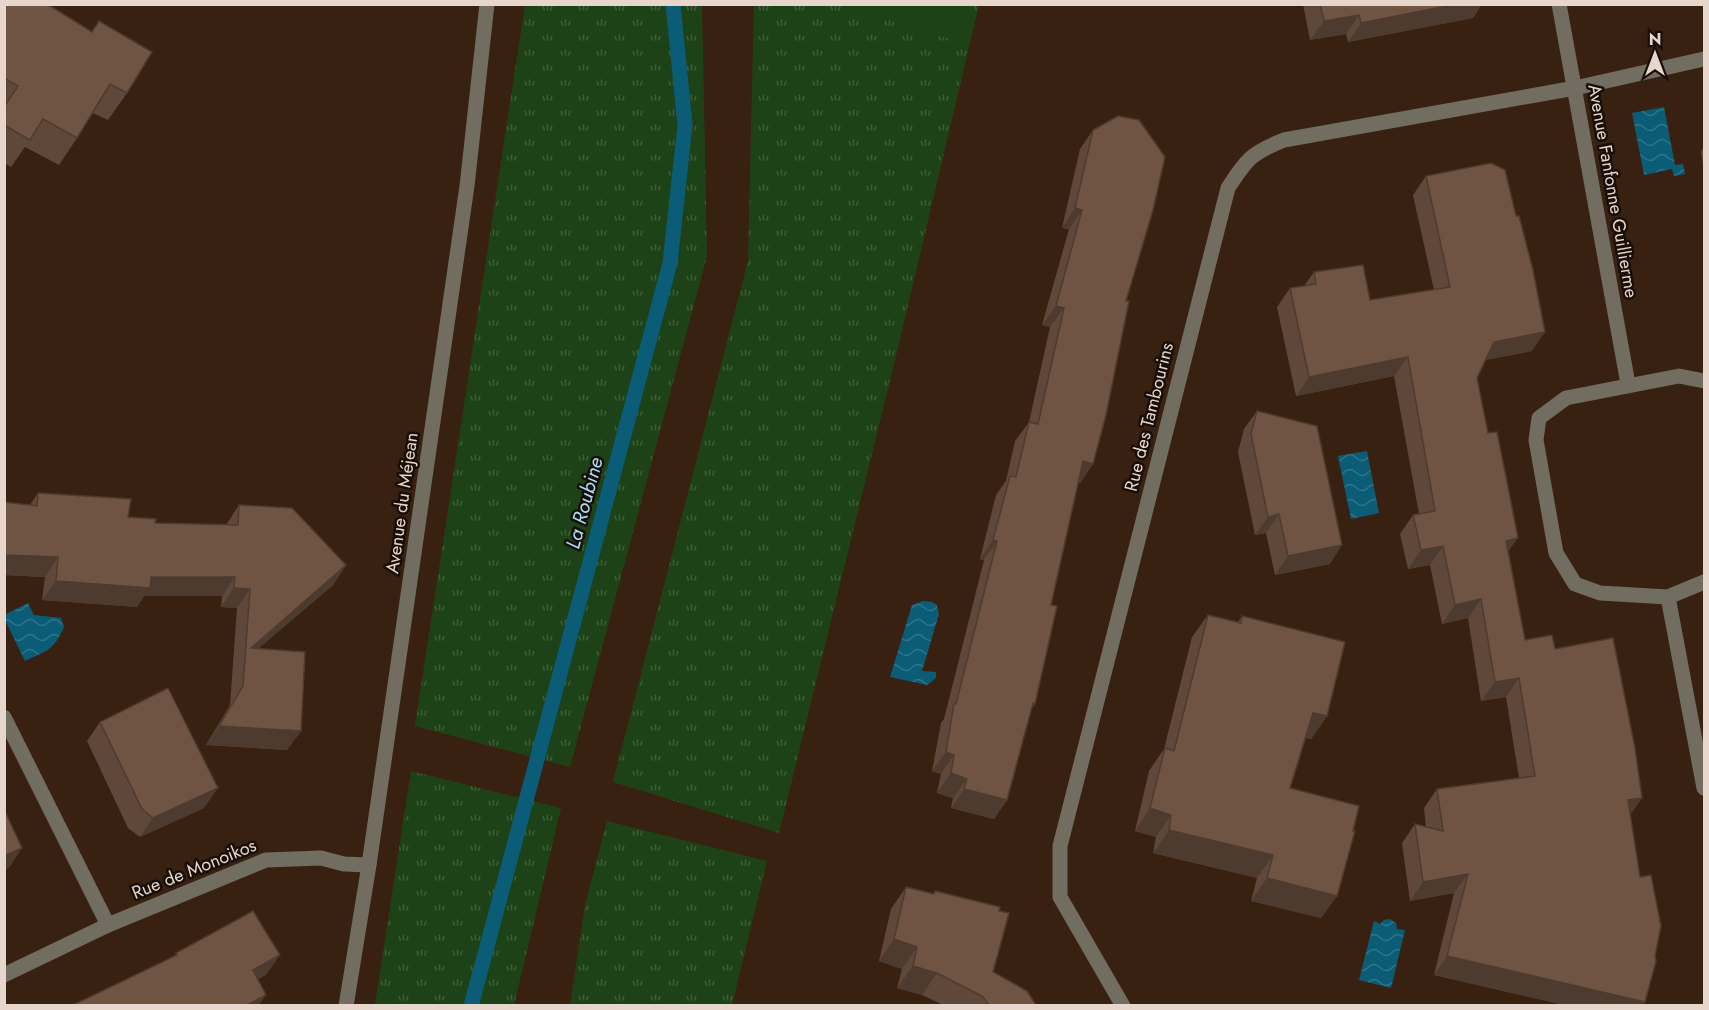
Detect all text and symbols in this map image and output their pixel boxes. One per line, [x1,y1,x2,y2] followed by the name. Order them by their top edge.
[1625,24,1685,84] north arrow
[1649,28,1661,51] text: N
[1581,82,1645,300] street label: Avenue Fanfonne Guillierme
[1118,340,1180,494] street label: Rue des Tambourins
[379,431,425,575] street label: Avenue du Méjean
[558,454,611,552] water label: La Roubine
[128,832,260,906] street label: Rue de Monoikos

